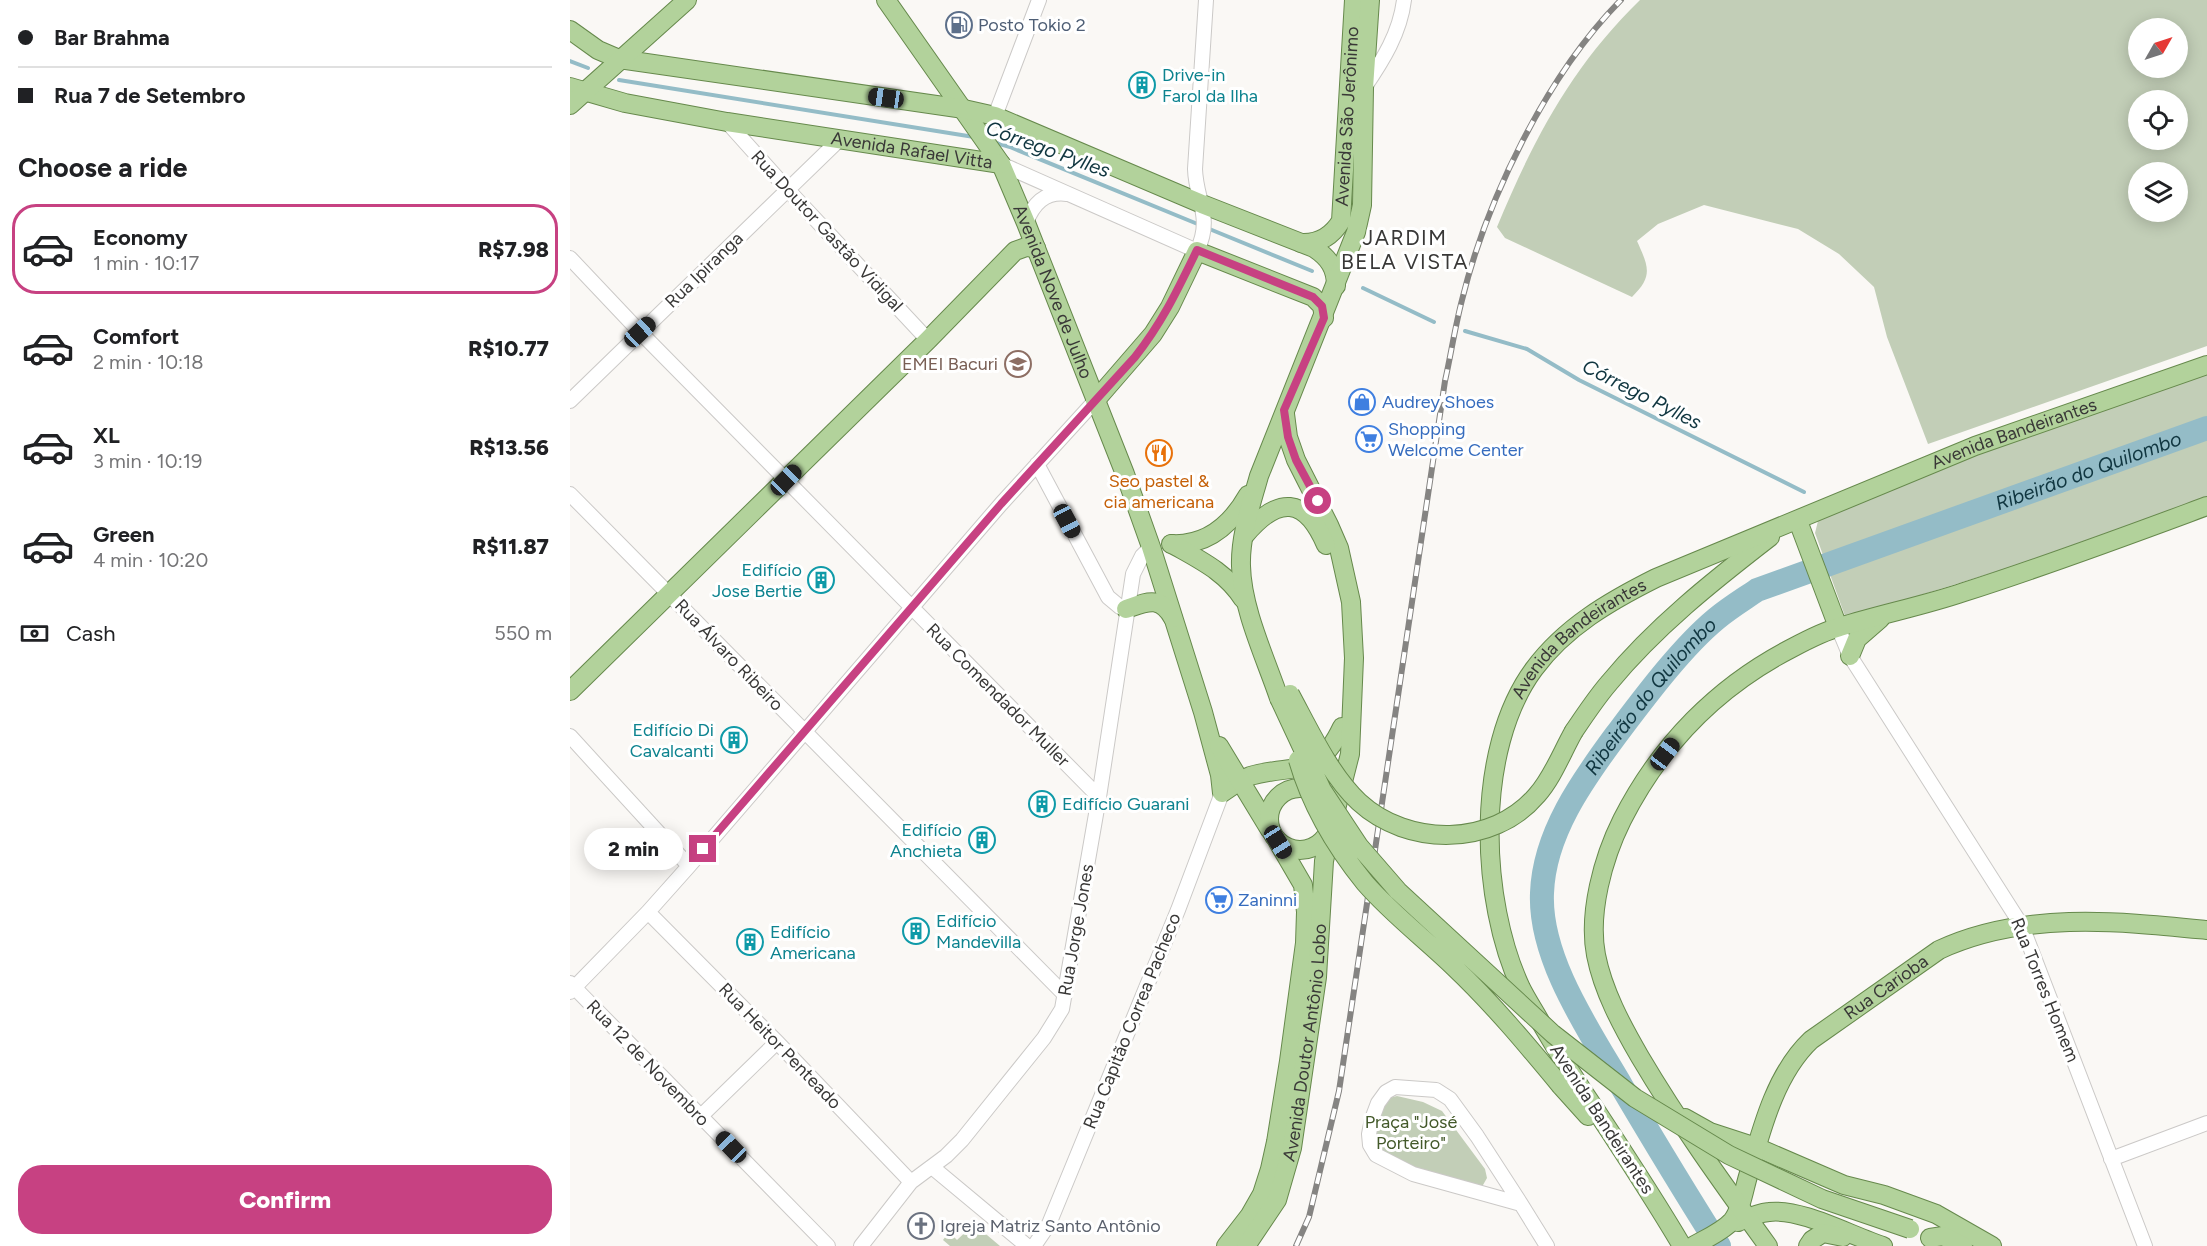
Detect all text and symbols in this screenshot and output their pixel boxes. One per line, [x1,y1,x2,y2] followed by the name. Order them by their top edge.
[944,10,974,40] fuel station icon: Posto Tokio 2
[978,14,1086,36] place label: Posto Tokio 2
[2128,18,2188,78] north arrow
[2128,18,2188,222] map controls
[54,24,170,51] text: Bar Brahma
[1331,26,1363,207] street label: Avenida São Jerônimo
[1162,64,1258,107] place label: Drive-in Farol da Ilha
[1127,70,1157,100] building icon: Drive-in Farol da Ilha
[54,82,245,109] text: Rua 7 de Setembro
[867,87,905,109] car
[2128,90,2188,150] button: locate
[983,115,1114,183] water label: Córrego Pylles
[829,127,994,174] street label: Avenida Rafael Vitta
[746,146,908,316] street label: Rua Doutor Gastão Vidigal
[18,151,187,184] text: Choose a ride
[2128,162,2188,222] button: layers
[1008,201,1097,382] street label: Avenida Nove de Julho
[21,222,75,276] icon: car
[93,224,188,251] text: Economy
[1341,225,1469,274] district label: JARDIM BELA VISTA
[661,227,747,313] street label: Rua Ipiranga
[478,236,549,263] text: R$7.98
[93,251,199,275] text: 1 min · 10:17
[621,313,659,351] car
[21,321,75,375] icon: car
[93,323,179,350] text: Comfort
[468,335,549,362] text: R$10.77
[1003,349,1033,379] school or university icon: EMEI Bacuri
[93,350,204,374] text: 2 min · 10:18
[902,353,998,375] place label: EMEI Bacuri
[1579,354,1706,435] water label: Córrego Pylles
[1347,387,1377,417] shop icon: Audrey Shoes
[1382,391,1494,413] place label: Audrey Shoes
[1928,393,2100,474] street label: Avenida Bandeirantes
[1388,418,1524,461] place label: Shopping Welcome Center
[21,420,75,474] icon: car
[93,422,120,449] text: XL
[1354,424,1384,454] supermarket icon: Shopping Welcome Center
[1992,426,2185,515] water label: Ribeirão do Quilombo
[469,434,549,461] text: R$13.56
[1144,438,1174,468] restaurant icon: Seo pastel & cia americana
[93,449,202,473] text: 3 min · 10:19
[767,461,805,499] car
[1104,470,1214,513] place label: Seo pastel & cia americana
[1304,487,1331,514] route start
[1051,501,1083,541] car
[21,519,75,573] icon: car
[93,521,155,548] text: Green
[472,533,549,560] text: R$11.87
[93,548,208,572] text: 4 min · 10:20
[712,559,802,602] place label: Edifício Jose Bertie
[806,565,836,595] building icon: Edifício Jose Bertie
[1507,574,1650,703] street label: Avenida Bandeirantes
[670,595,788,715] street label: Rua Álvaro Ribeiro
[1579,612,1722,779] water label: Ribeirão do Quilombo
[18,617,51,650] icon: cash
[922,619,1074,771] street label: Rua Comendador Muller
[66,620,116,647] text: Cash
[494,621,552,645] text: 550 m
[630,719,714,762] place label: Edifício Di Cavalcanti
[719,725,749,755] building icon: Edifício Di Cavalcanti
[1647,734,1683,774] car
[1027,789,1057,819] building icon: Edifício Guarani
[1062,793,1189,815] place label: Edifício Guarani
[890,819,962,862] place label: Edifício Anchieta
[1261,822,1295,862] car
[967,825,997,855] building icon: Edifício Anchieta
[583,828,682,870] callout: 2 min
[689,835,716,862] route end
[608,837,659,861] text: 2 min
[1054,862,1098,998] street label: Rua Jorge Jones
[1204,885,1234,915] supermarket icon: Zaninni
[1238,889,1297,911] place label: Zaninni
[936,910,1021,953] place label: Edifício Mandevilla
[1079,910,1185,1132] street label: Rua Capitão Correa Pacheco
[2006,915,2084,1065] street label: Rua Torres Homem
[901,916,931,946] building icon: Edifício Mandevilla
[770,921,856,964] place label: Edifício Americana
[1278,923,1331,1164] street label: Avenida Doutor Antônio Lobo
[735,927,765,957] building icon: Edifício Americana
[1840,950,1932,1024] street label: Rua Carioba
[714,978,846,1114] street label: Rua Heitor Penteado
[582,995,714,1131] street label: Rua 12 de Novembro
[1545,1040,1659,1198] street label: Avenida Bandeirantes
[1365,1111,1457,1154] park label: Praça "José Porteiro"
[712,1128,750,1166] car
[18,1165,552,1234] button: Confirm
[906,1211,936,1241] church icon: Igreja Matriz Santo Antônio
[940,1215,1161,1237] place label: Igreja Matriz Santo Antônio

